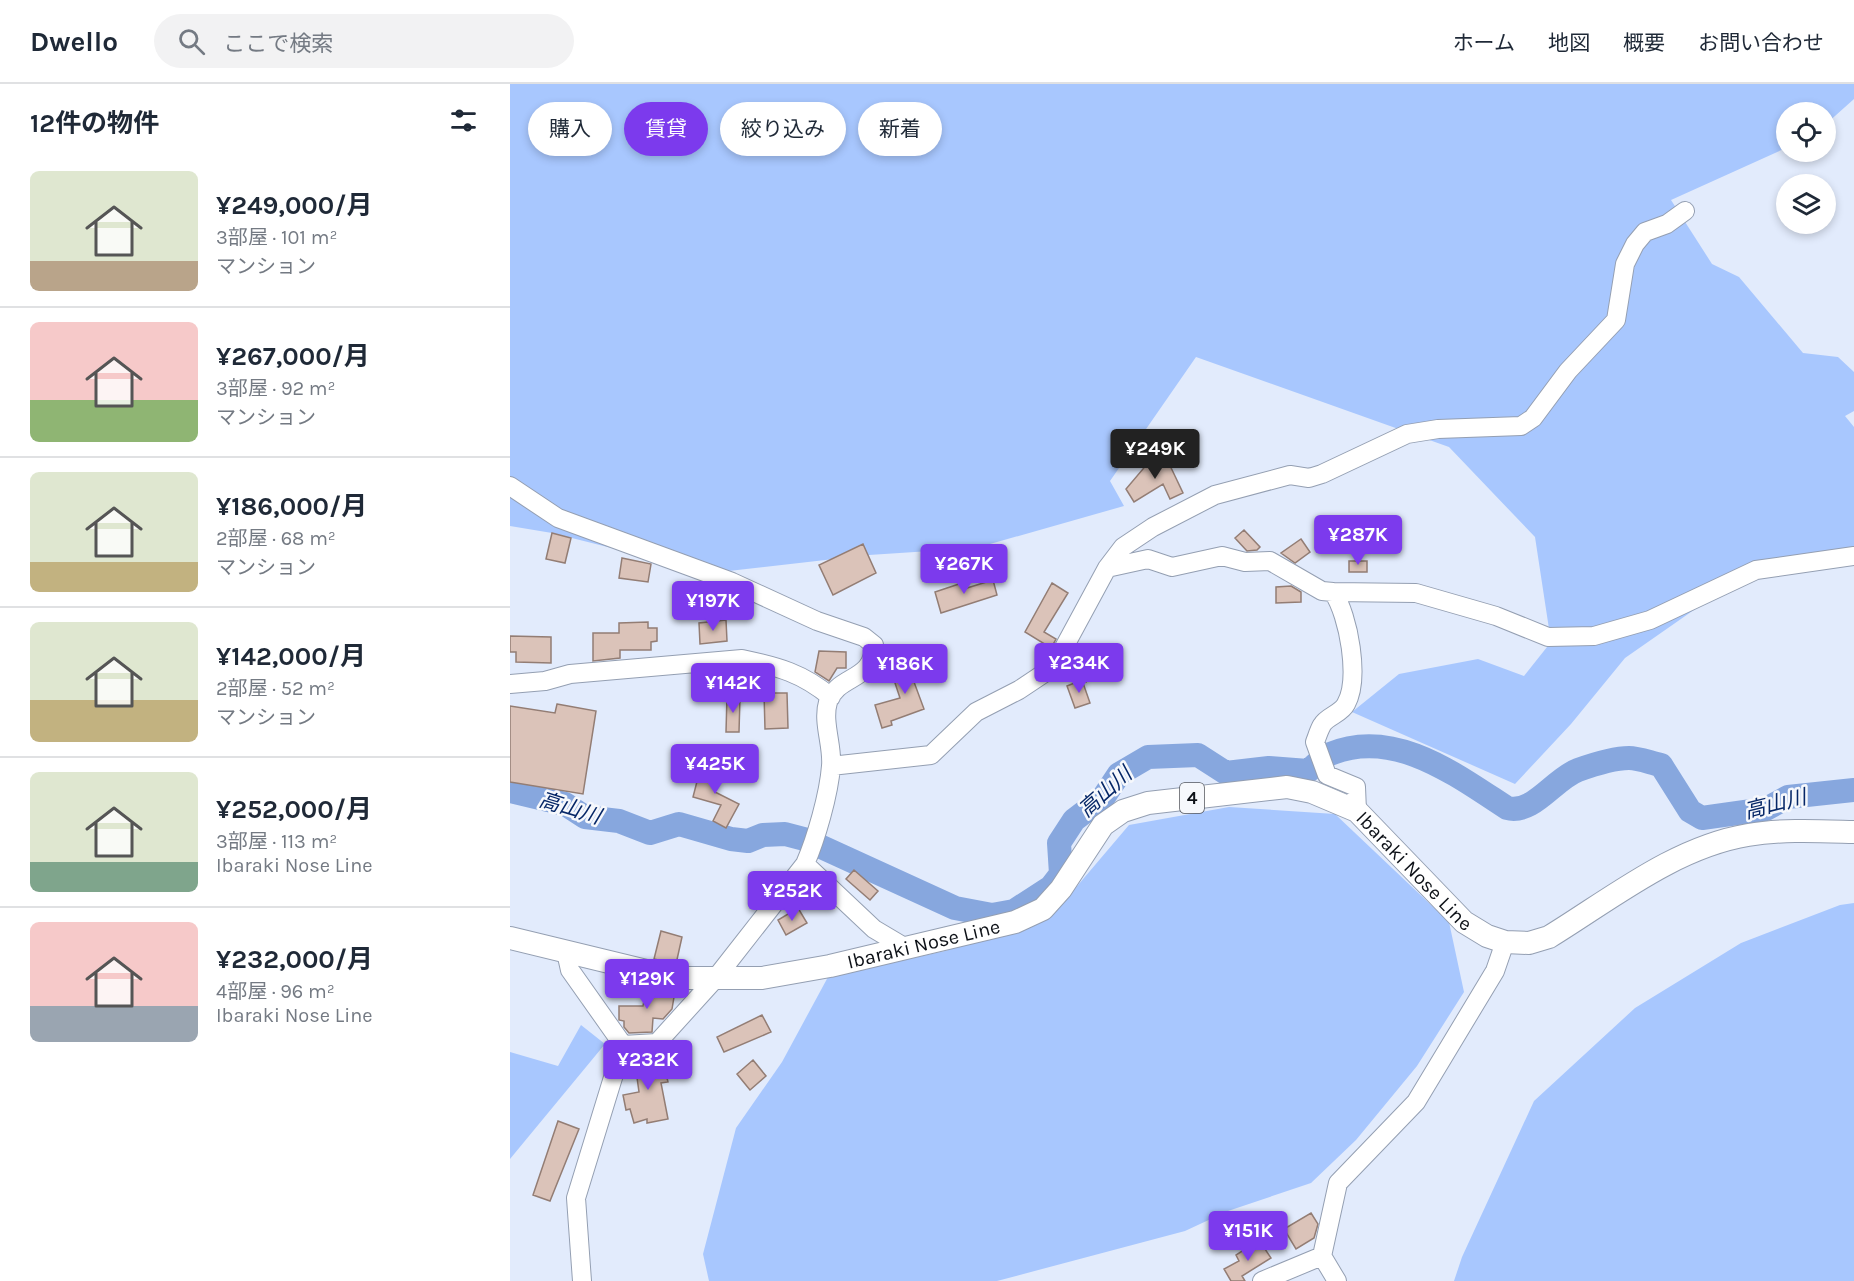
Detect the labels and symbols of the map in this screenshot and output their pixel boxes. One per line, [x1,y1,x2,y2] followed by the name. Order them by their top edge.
[1113,429,1197,480] pin: ¥249K
[1316,515,1400,566] pin: ¥287K
[922,544,1006,595] pin: ¥267K
[671,581,755,632] pin: ¥197K
[1037,643,1121,694] pin: ¥234K
[863,644,947,695] pin: ¥186K
[691,663,775,714] pin: ¥142K
[673,744,757,795] pin: ¥425K
[1074,761,1138,822] water label: 高山川
[1180,783,1204,813] road number: 4
[1742,784,1810,823] water label: 高山川
[536,787,606,829] water label: 高山川
[1352,806,1476,935] street label: Ibaraki Nose Line
[750,871,834,922] pin: ¥252K
[845,914,1002,973] street label: Ibaraki Nose Line
[605,959,689,1010] pin: ¥129K
[606,1040,690,1091] pin: ¥232K
[1206,1211,1290,1262] pin: ¥151K

